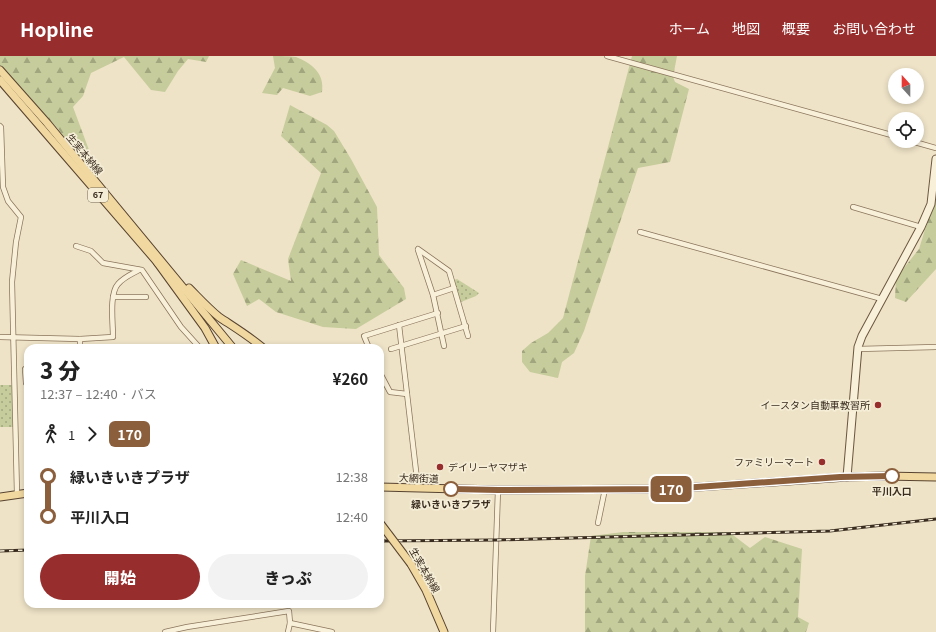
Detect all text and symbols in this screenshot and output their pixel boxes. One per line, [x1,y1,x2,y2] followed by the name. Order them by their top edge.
[20,15,94,42] text: Hopline
[668,18,710,38] text: ホーム
[732,18,760,38] text: 地図
[782,18,810,38] text: 概要
[832,18,916,38] text: お問い合わせ
[888,68,924,104] north arrow
[888,68,924,148] map controls
[888,112,924,148] button: locate
[64,130,107,178] street label: 生実本納線
[88,188,108,202] road number: 67
[40,353,80,385] text: 3 分
[333,368,368,389] text: ¥260
[40,384,157,403] text: 12:37 – 12:40 · バス
[761,397,870,412] place label: イースタン自動車教習所
[873,400,883,410] marker: イースタン自動車教習所
[40,423,62,445] icon: walk
[81,423,103,445] icon: forward
[117,424,142,444] text: 170
[68,425,75,444] text: 1
[734,454,814,469] place label: ファミリーマート
[817,457,827,467] marker: ファミリーマート
[448,459,528,474] place label: デイリーヤマザキ
[435,462,445,472] marker: デイリーヤマザキ
[70,466,190,487] text: 緑いきいきプラザ
[336,467,368,486] text: 12:38
[884,468,900,484] marker: 平川入口
[399,469,439,486] street label: 大網街道
[648,476,694,502] line badge: 170
[659,479,683,499] text: 170
[443,481,459,497] marker: 緑いきいきプラザ
[872,483,912,498] place label: 平川入口
[411,496,491,511] place label: 緑いきいきプラザ
[70,506,130,527] text: 平川入口
[336,507,368,526] text: 12:40
[406,544,444,595] street label: 生実本納線
[40,554,200,600] button: 開始
[208,554,368,600] button: きっぷ

